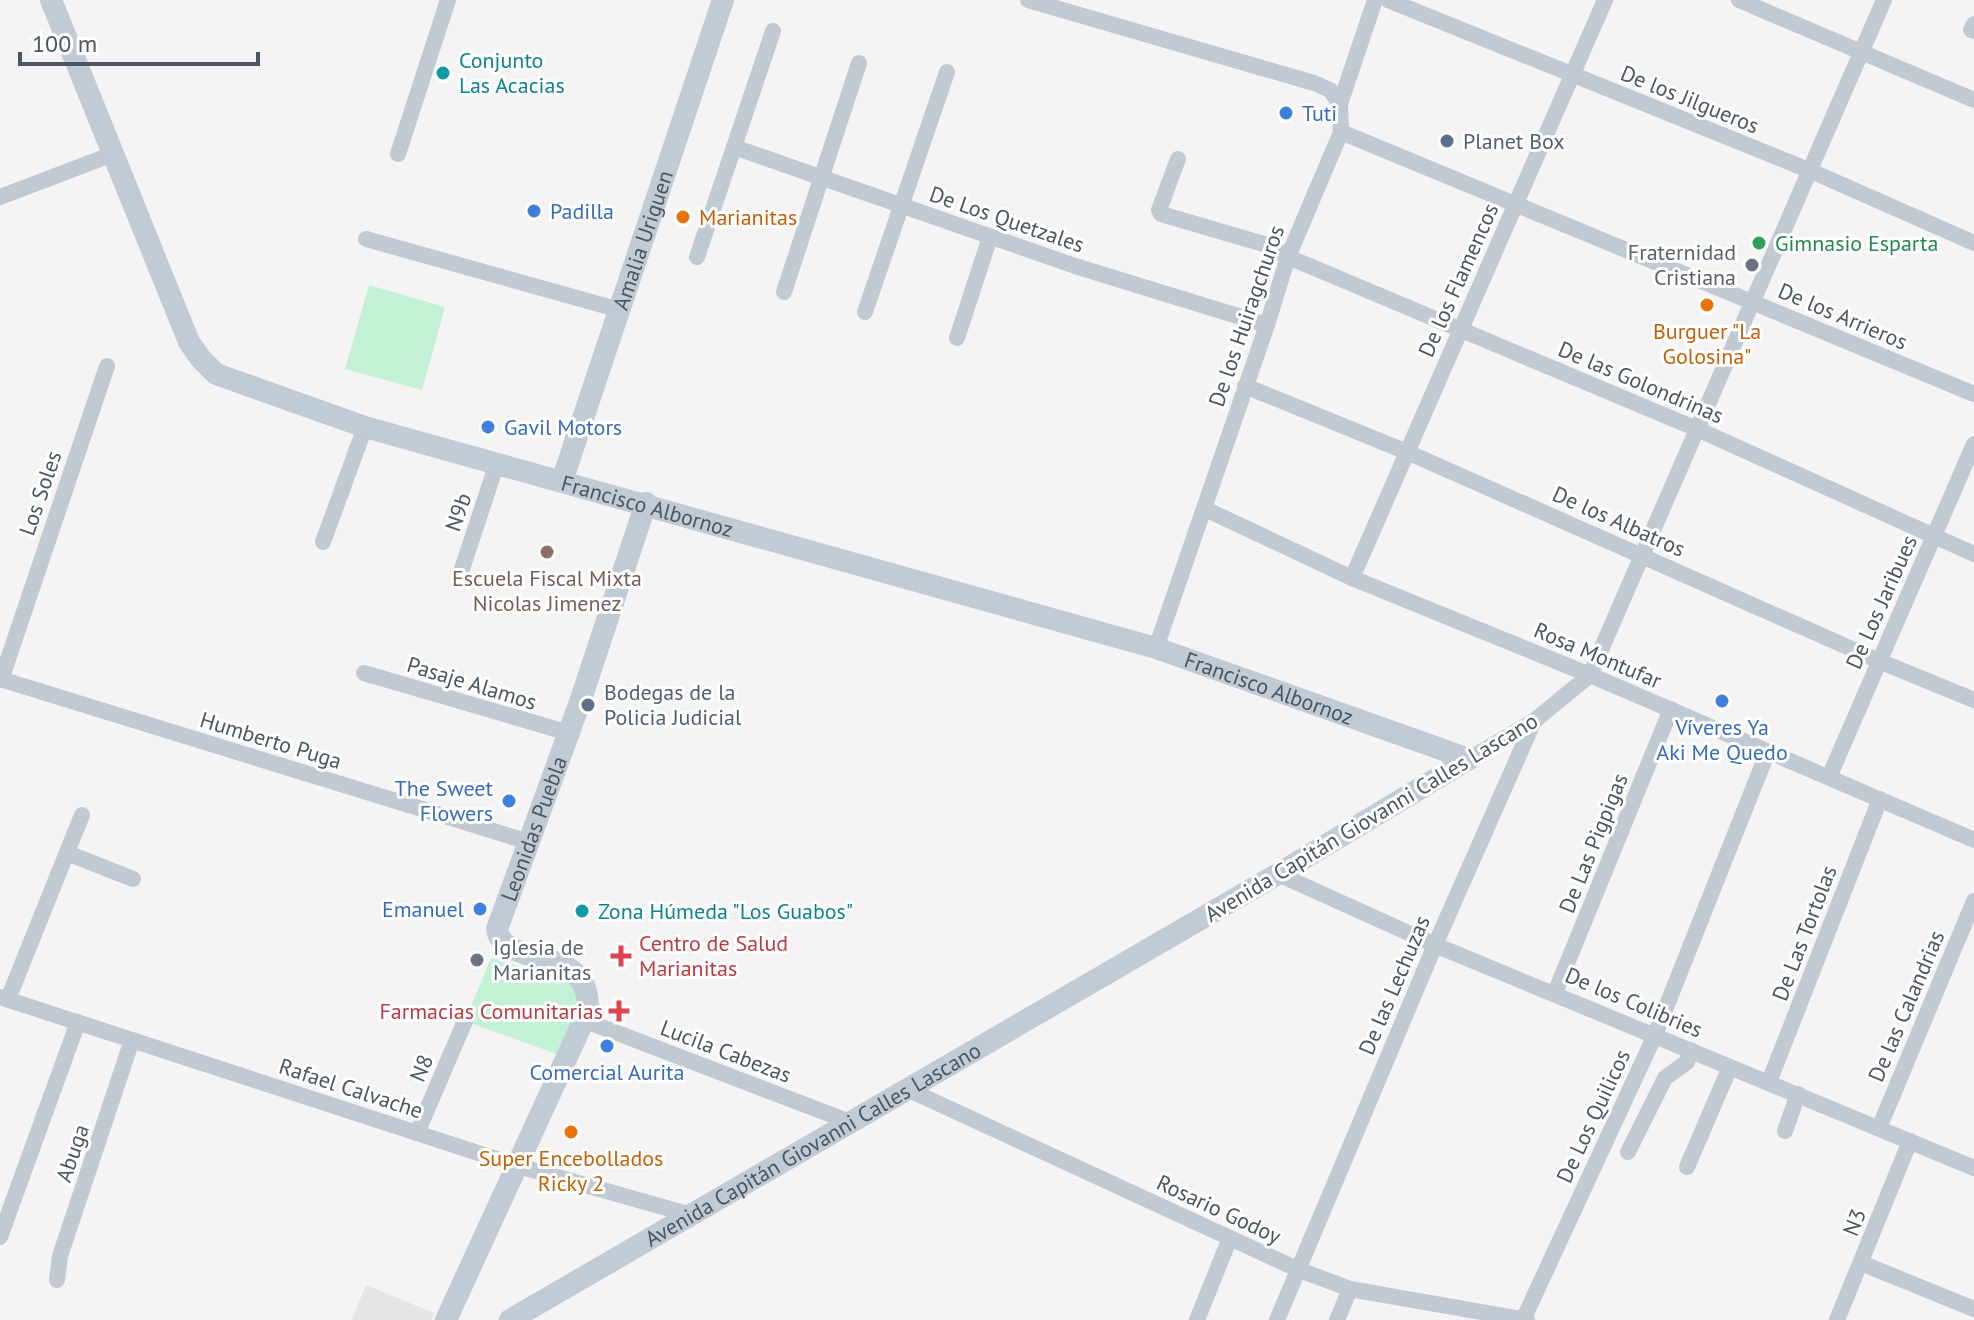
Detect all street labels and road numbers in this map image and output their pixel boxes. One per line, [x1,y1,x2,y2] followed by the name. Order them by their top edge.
[1617,59,1763,139] street label: De los Jilgueros
[606,167,679,314] street label: Amalia Uriguen
[926,179,1088,259] street label: De Los Quetzales
[1412,199,1504,361] street label: De los Flamencos
[1202,222,1290,410] street label: De los Huiragchuros
[1774,276,1912,356] street label: De los Arrieros
[1554,335,1728,429] street label: De las Golondrinas
[13,447,67,539] street label: Los Soles
[558,469,736,543] street label: Francisco Albornoz
[1548,479,1690,563] street label: De los Albatros
[438,489,478,535] street label: N9b
[1839,531,1923,673] street label: De Los Jaribues
[1530,616,1666,695] street label: Rosa Montufar
[1181,645,1357,731] street label: Francisco Albornoz
[404,650,540,716] street label: Pasaje Alamos
[197,705,345,775] street label: Humberto Puga
[1199,706,1543,928] street label: Avenida Capitán Giovanni Calles Lascano
[494,752,573,905] street label: Leonidas Puebla
[1552,769,1634,917] street label: De Las Pigpigas
[1765,861,1843,1005] street label: De Las Tortolas
[1352,911,1436,1059] street label: De las Lechuzas
[1862,926,1950,1086] street label: De las Calandrias
[1561,961,1707,1043] street label: De los Colibries
[657,1013,795,1089] street label: Lucila Cabezas
[640,1036,986,1253] street label: Avenida Capitán Giovanni Calles Lascano
[1550,1045,1636,1187] street label: De Los Quilicos
[403,1050,439,1086] street label: N8
[276,1052,426,1124] street label: Rafael Calvache
[49,1120,95,1186] street label: Abuga
[1152,1168,1286,1250] street label: Rosario Godoy
[1836,1204,1872,1240] street label: N3

